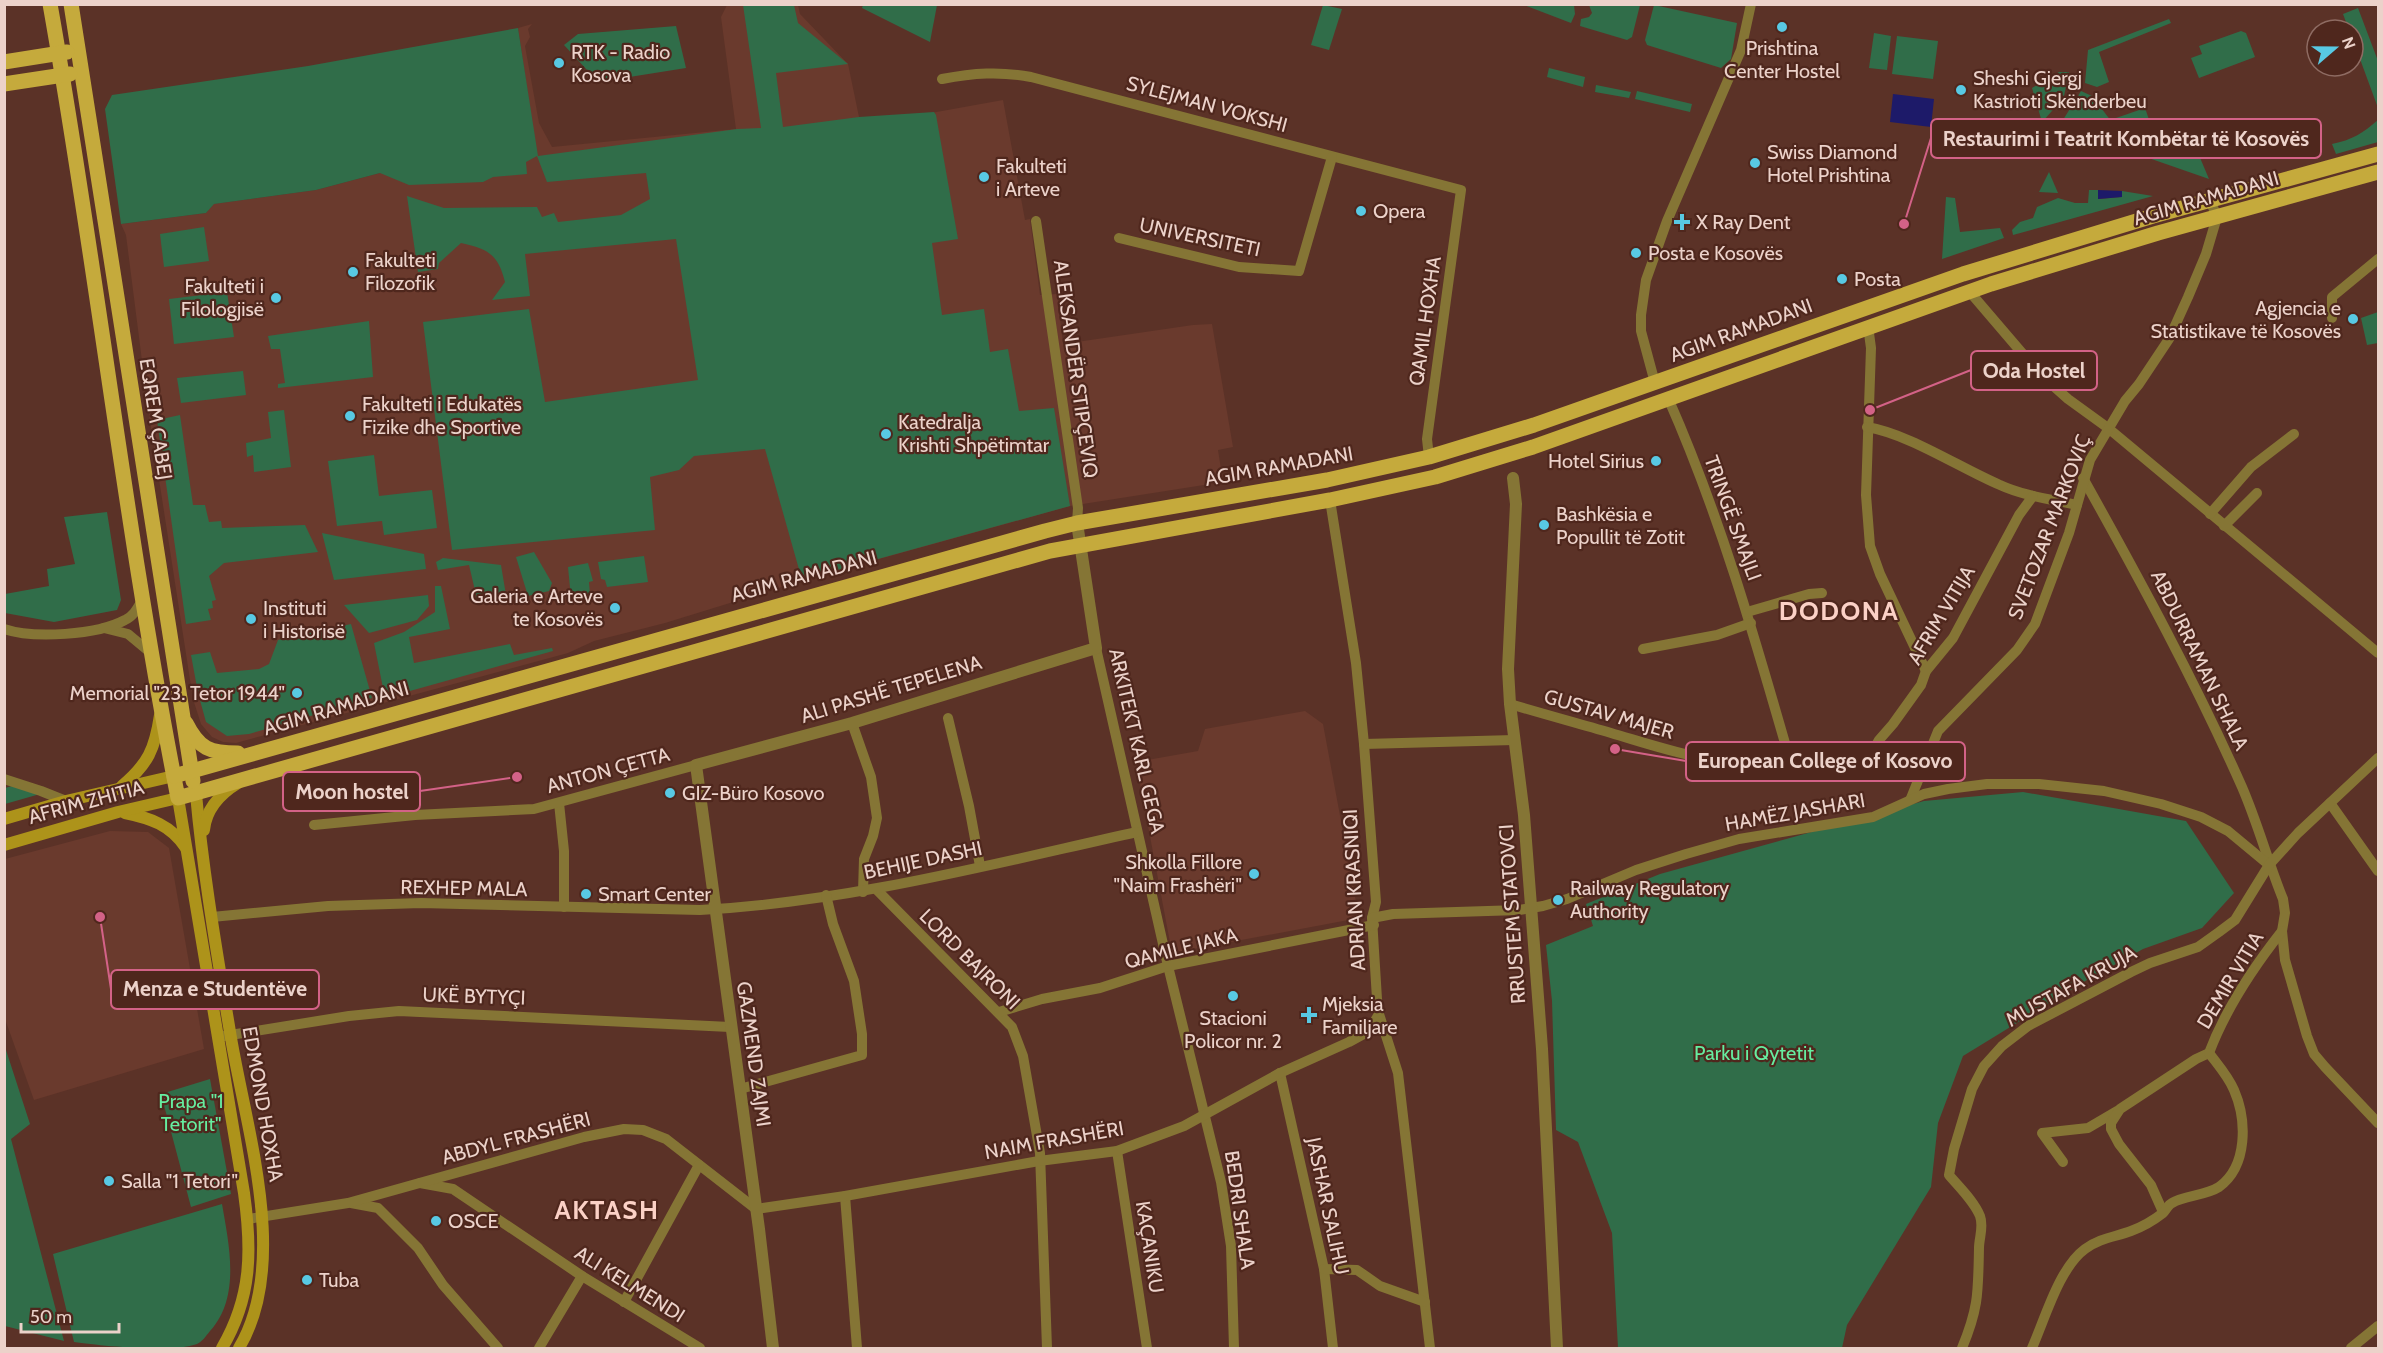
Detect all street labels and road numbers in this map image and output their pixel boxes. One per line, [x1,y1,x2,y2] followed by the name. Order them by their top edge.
[1124,71,1290,137] street label: SYLEJMAN VOKSHI
[2131,166,2281,230] street label: AGIM RAMADANI
[1137,212,1263,262] street label: UNIVERSITETI
[1404,254,1446,387] street label: QAMIL HOXHA
[1049,258,1103,480] street label: ALEKSANDËR STIPÇEVIQ
[1666,293,1816,367] street label: AGIM RAMADANI
[135,356,177,482] street label: EQREM ÇABEJ
[2003,431,2095,623] street label: SVETOZAR MARKOVIÇ
[1203,441,1355,491] street label: AGIM RAMADANI
[1699,452,1767,584] street label: TRINGË SMAJLI
[728,545,880,607] street label: AGIM RAMADANI
[1902,561,1980,669] street label: AFRIM VITIJA
[2146,566,2254,755] street label: ABDURRAMAN SHALA
[1104,646,1170,837] street label: ARKITEKT KARL GEGA
[798,650,985,728] street label: ALI PASHË TEPELENA
[261,676,411,740] street label: AGIM RAMADANI
[1541,684,1677,744] street label: GUSTAV MAJER
[544,742,673,798] street label: ANTON ÇETTA
[25,775,147,829] street label: AFRIM ZHITIA
[1723,788,1867,836] street label: HAMËZ JASHARI
[1338,808,1370,972] street label: ADRIAN KRASNIQI
[1494,823,1530,1005] street label: RRUSTEM STATOVCI
[862,836,984,884] street label: BEHIJE DASHI
[400,875,528,901] street label: REXHEP MALA
[915,904,1025,1014] street label: LORD BAJRONI
[1122,922,1241,974] street label: QAMILE JAKA
[2192,927,2269,1033] street label: DEMIR VITIA
[2001,940,2141,1032] street label: MUSTAFA KRUJA
[732,980,776,1128] street label: GAZMEND ZAJMI
[422,982,526,1010] street label: UKË BYTYÇI
[238,1024,289,1184] street label: EDMOND HOXHA
[439,1107,593,1169] street label: ABDYL FRASHËRI
[982,1116,1126,1164] street label: NAIM FRASHËRI
[1302,1134,1354,1277] street label: JASHAR SALIHU
[1220,1149,1260,1272] street label: BEDRI SHALA
[1131,1199,1169,1295] street label: KAÇANIKU
[571,1241,689,1327] street label: ALI KELMENDI

